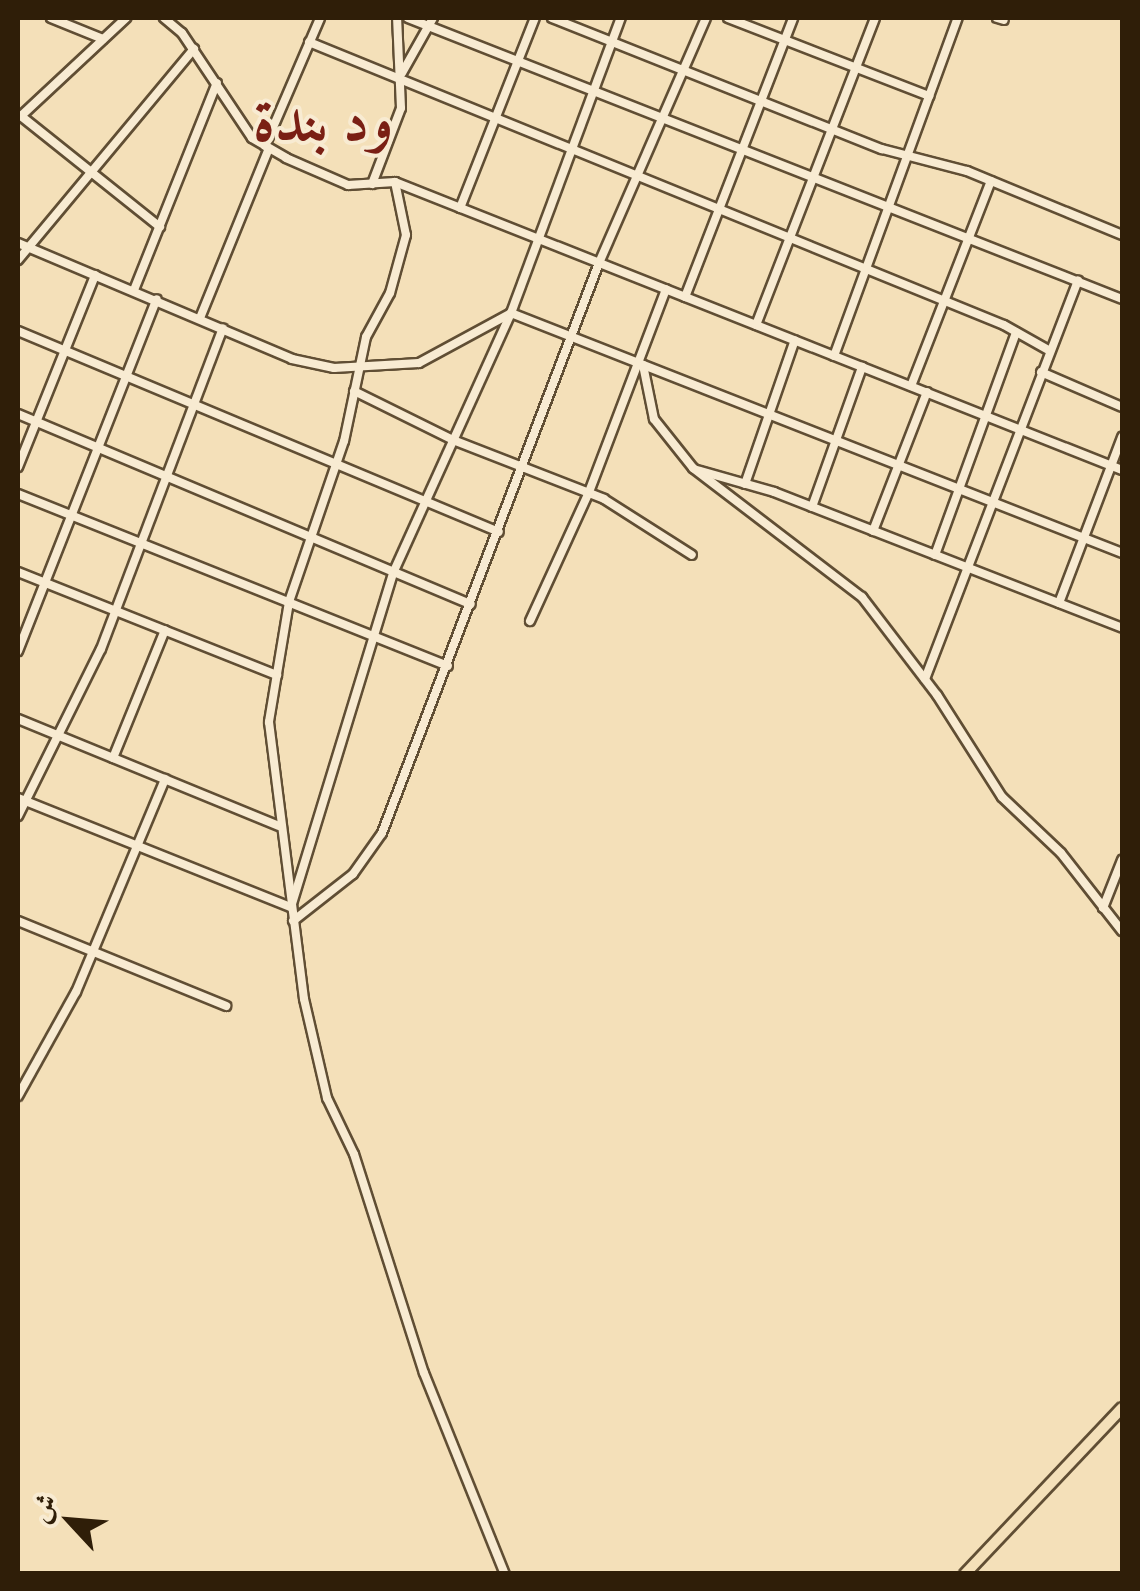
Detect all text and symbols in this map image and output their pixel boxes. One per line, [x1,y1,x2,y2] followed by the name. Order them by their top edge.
[253,83,393,155] district label: ود بندة
[20,1471,120,1571] north arrow
[21,1487,65,1528] text: ش

